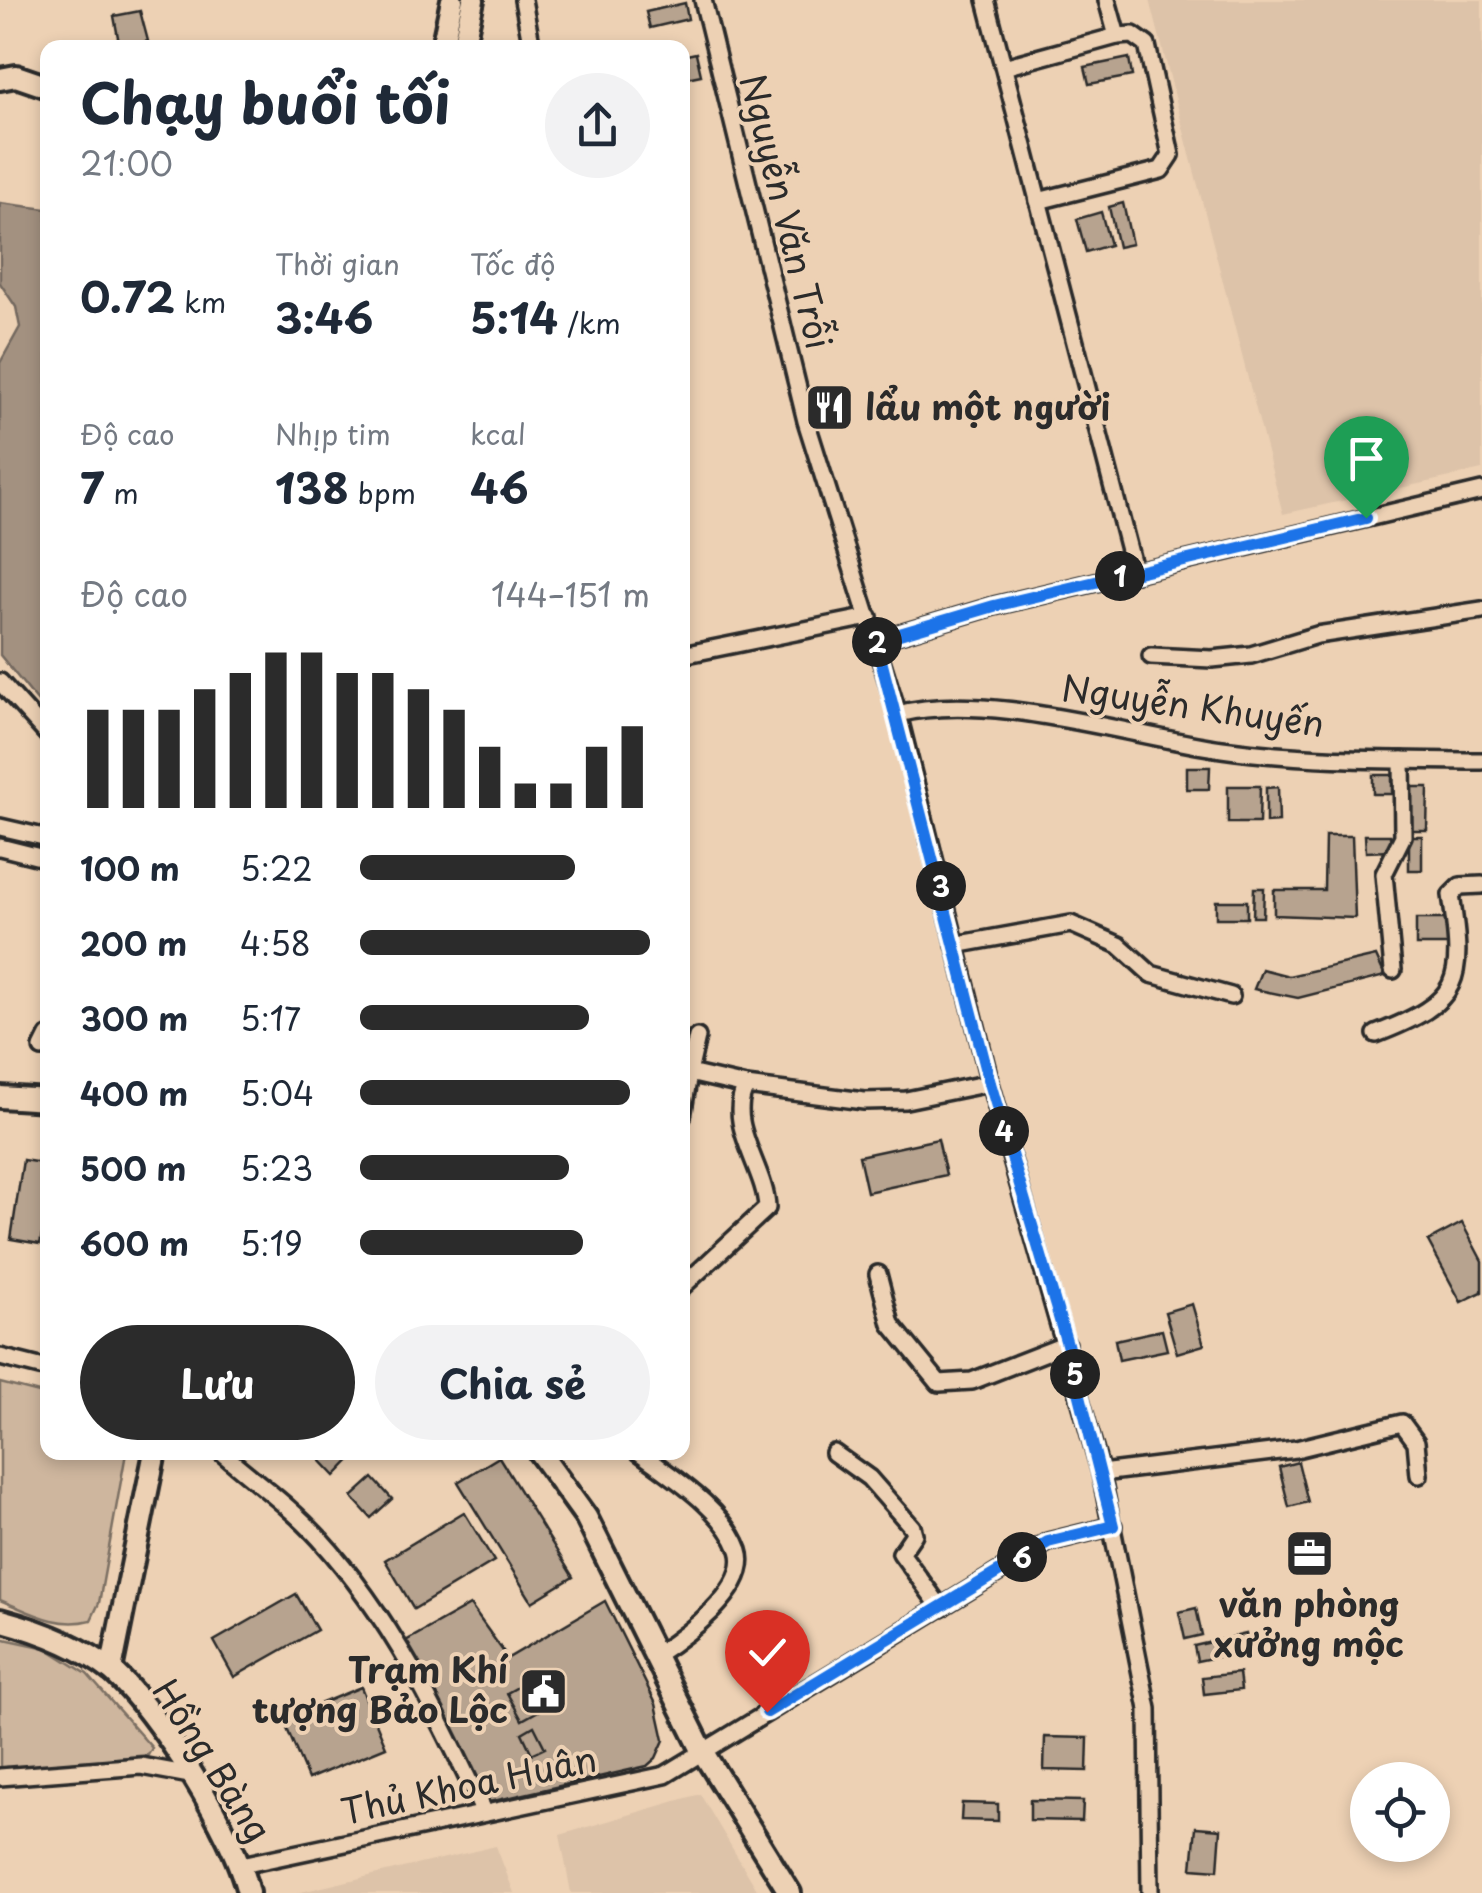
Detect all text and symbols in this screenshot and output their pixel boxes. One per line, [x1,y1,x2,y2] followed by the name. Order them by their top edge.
[80,60,451,143] text: Chạy buổi tối
[728,68,847,354] street label: Nguyễn Văn Trỗi
[545,73,650,178] button: share
[80,139,173,187] text: 21:00
[275,242,400,285] text: Thời gian
[470,242,555,285] text: Tốc độ
[80,264,175,327] text: 0.72
[175,280,226,323] text: km
[275,285,373,348] text: 3:46
[470,285,558,348] text: 5:14
[558,301,621,344] text: /km
[865,379,1111,432] place label: lẩu một người
[804,382,856,434] restaurant icon: lẩu một người
[80,412,175,455] text: Độ cao
[275,412,391,455] text: Nhịp tim
[470,412,526,455] text: kcal
[1324,416,1409,519] pin
[1339,431,1394,486] icon: arrive
[80,455,104,518] text: 7
[275,455,349,518] text: 138
[470,455,529,518] text: 46
[104,471,139,514] text: m
[349,471,416,514] text: bpm
[1095,551,1145,601] pin: 1
[1113,554,1127,597] text: 1
[80,570,188,618] text: Độ cao
[491,570,650,618] text: 144–151 m
[852,617,902,667] pin: 2
[867,620,887,663] text: 2
[1059,660,1328,749] street label: Nguyễn Khuyến
[80,844,180,892] text: 100 m
[240,844,313,892] text: 5:22
[916,861,966,911] pin: 3
[932,864,950,907] text: 3
[80,919,187,967] text: 200 m
[240,919,311,967] text: 4:58
[80,994,188,1042] text: 300 m
[240,994,301,1042] text: 5:17
[80,1069,188,1117] text: 400 m
[240,1069,314,1117] text: 5:04
[979,1106,1029,1156] pin: 4
[994,1109,1014,1152] text: 4
[80,1144,186,1192] text: 500 m
[240,1144,313,1192] text: 5:23
[80,1219,189,1267] text: 600 m
[240,1219,303,1267] text: 5:19
[80,1325,355,1440] button: Lưu
[375,1325,650,1440] button: Chia sẻ
[1050,1349,1100,1399] pin: 5
[1066,1352,1084,1395] text: 5
[1283,1527,1335,1579] office icon: văn phòng xưởng mộc
[997,1532,1047,1582] pin: 6
[1012,1535,1032,1578] text: 6
[1214,1576,1404,1669] place label: văn phòng xưởng mộc
[725,1610,810,1713] pin
[740,1625,795,1680] icon: check
[252,1642,508,1735] place label: Trạm Khí tượng Bảo Lộc
[517,1665,569,1717] public building icon: Trạm Khí tượng Bảo Lộc
[141,1668,286,1852] street label: Hồng Bàng
[336,1731,601,1837] street label: Thủ Khoa Huân
[1350,1762,1450,1862] map controls
[1350,1762,1450,1862] button: locate

